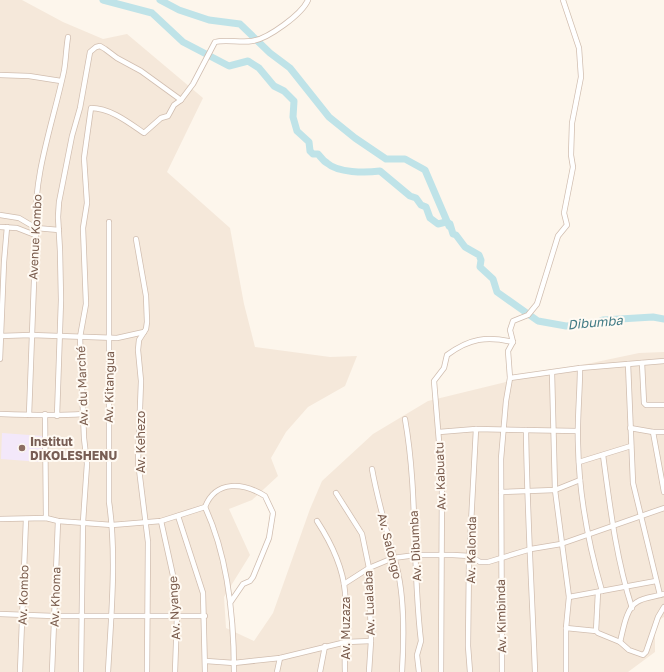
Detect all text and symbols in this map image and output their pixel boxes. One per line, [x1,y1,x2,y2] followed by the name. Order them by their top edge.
[25,194,45,280] street label: Avenue Kombo
[567,312,624,332] water label: Dibumba
[73,346,91,426] street label: Av. du Marché
[101,351,117,423] street label: Av. Kitangua
[133,411,148,473] street label: Av. Kehezo
[30,434,117,463] place label: Institut DIKOLESHENU
[431,442,449,510] street label: Av. Kabuatu
[17,443,27,453] marker: Institut DIKOLESHENU
[406,510,424,582] street label: Av. Dibumba
[375,512,405,580] street label: Av. Salongo
[463,516,479,584] street label: Av. Kalonda
[14,565,32,625] street label: Av. Kombo
[46,567,64,627] street label: Av. Khoma
[360,570,378,636] street label: Av. Lualaba
[165,576,183,640] street label: Av. Nyange
[493,579,509,653] street label: Av. Kimbinda
[338,596,353,660] street label: Av. Muzaza

